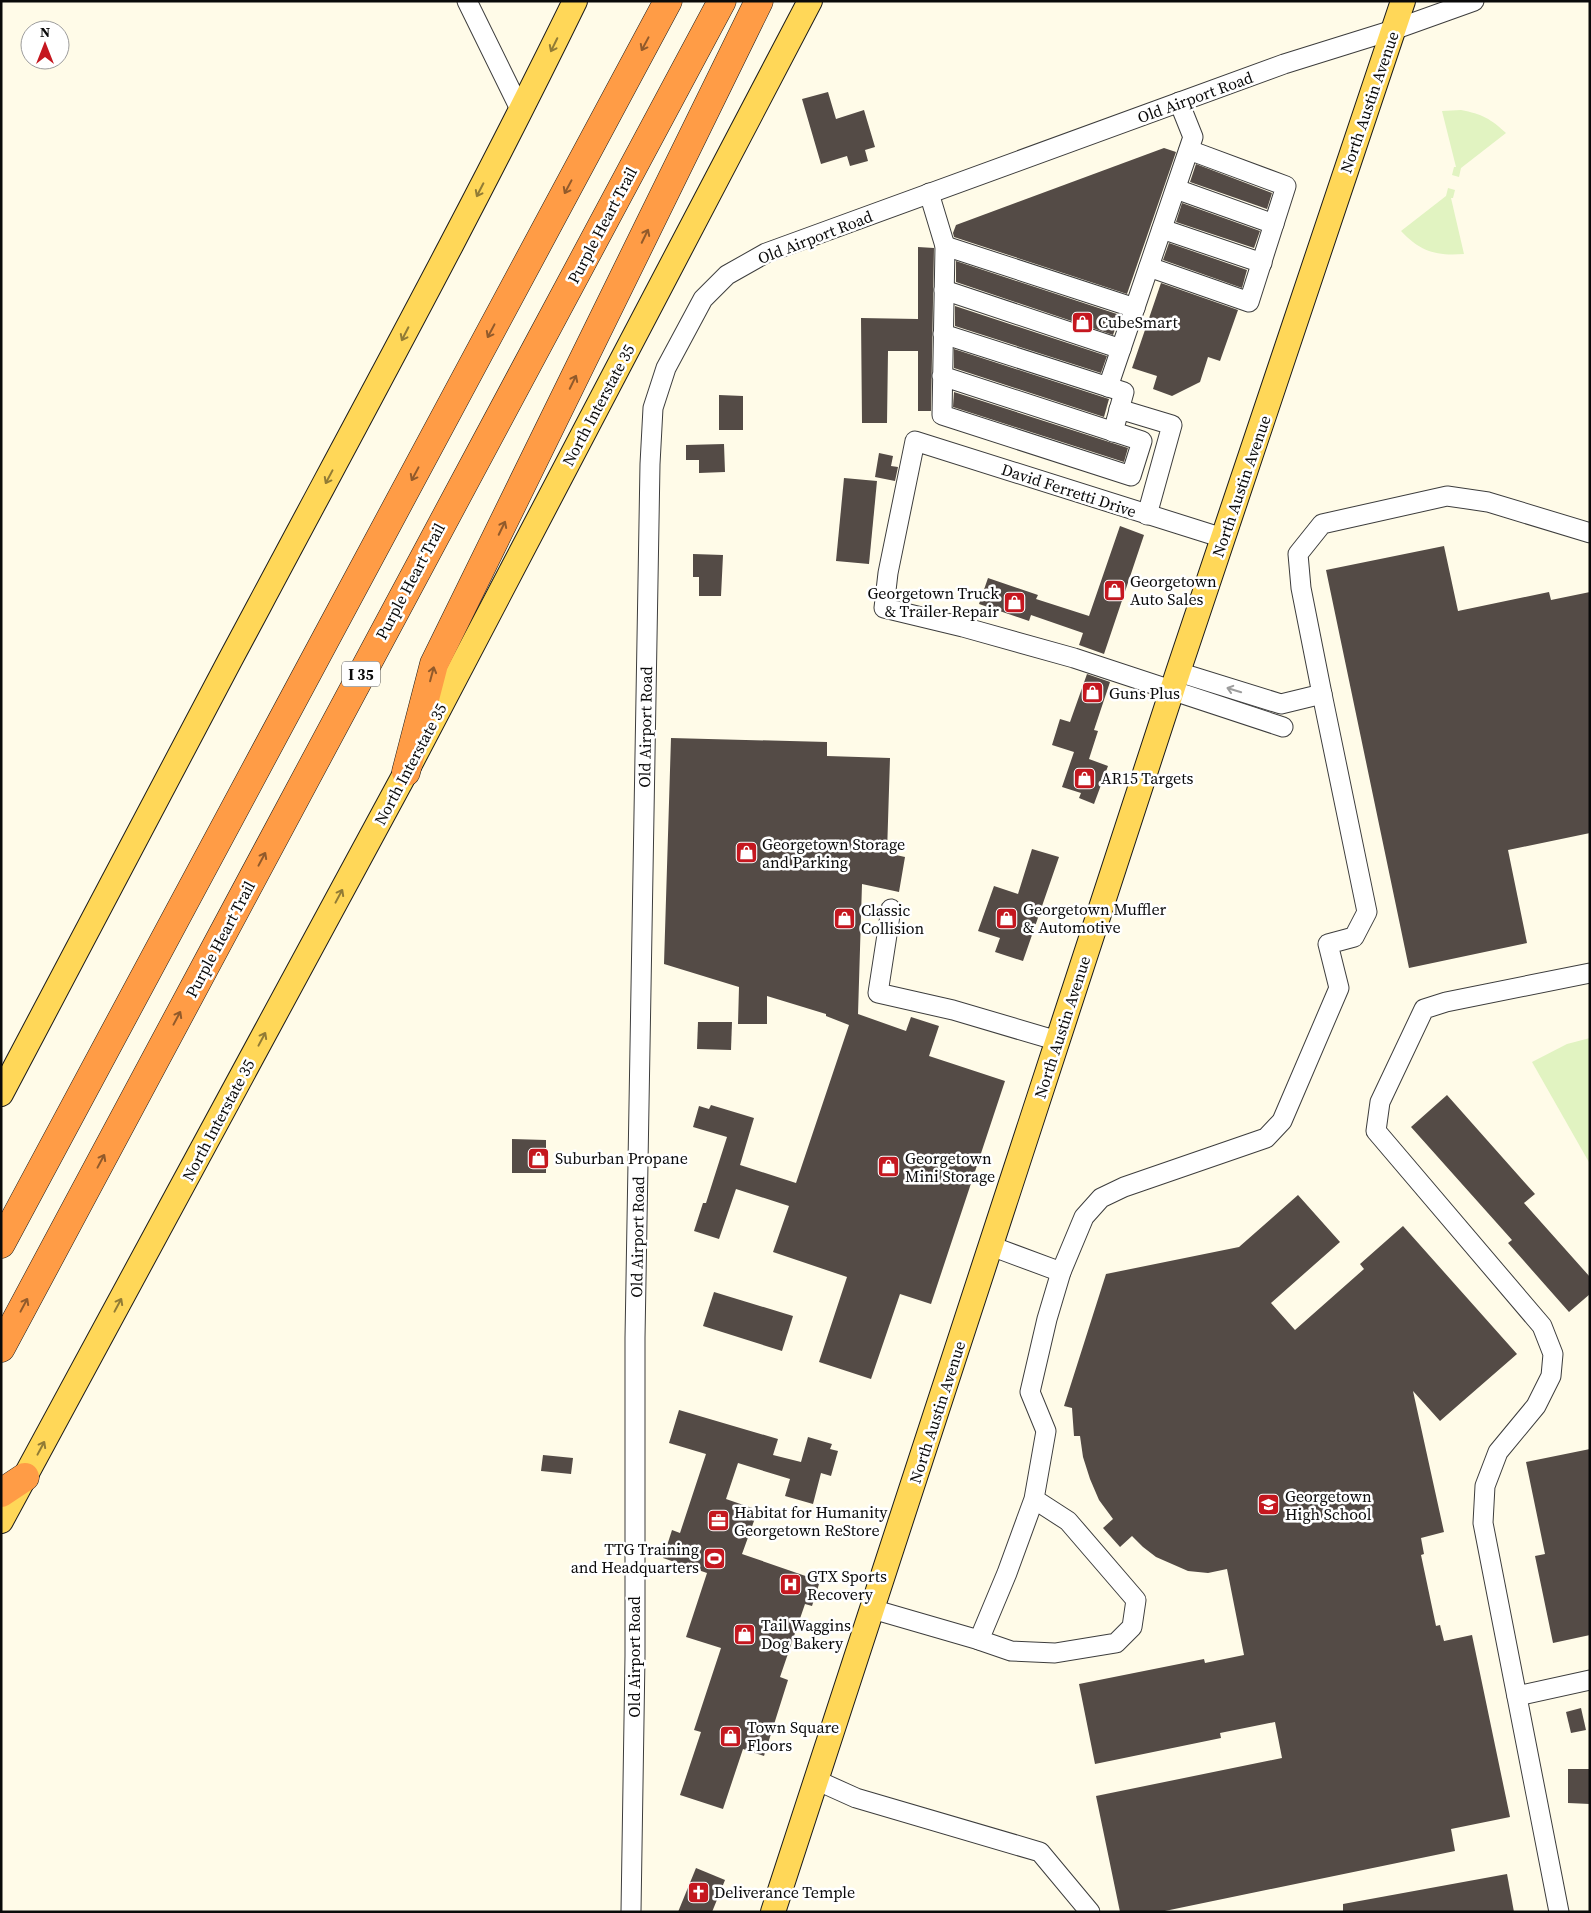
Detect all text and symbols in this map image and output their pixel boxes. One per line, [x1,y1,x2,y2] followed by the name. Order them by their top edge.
[20,20,70,70] north arrow
[40,22,50,42] text: N
[1334,28,1404,176] street label: North Austin Avenue
[640,36,649,51] one-way arrow
[549,37,558,52] one-way arrow
[1134,66,1256,128] street label: Old Airport Road
[562,163,642,287] street label: Purple Heart Trail
[563,180,573,195] one-way arrow
[475,182,484,197] one-way arrow
[754,205,876,269] street label: Old Airport Road
[640,228,650,243] one-way arrow
[1070,310,1094,334] shop icon: CubeSmart
[1098,311,1178,333] place label: CubeSmart
[486,323,496,337] one-way arrow
[400,327,410,342] one-way arrow
[557,340,639,470] street label: North Interstate 35
[569,375,579,390] one-way arrow
[1206,412,1276,560] street label: North Austin Avenue
[999,458,1139,522] street label: David Ferretti Drive
[409,466,419,480] one-way arrow
[323,470,333,484] one-way arrow
[370,519,450,643] street label: Purple Heart Trail
[498,521,507,536] one-way arrow
[1130,570,1217,610] place label: Georgetown Auto Sales
[1102,578,1126,602] shop icon: Georgetown Auto Sales
[867,582,999,622] place label: Georgetown Truck & Trailer Repair
[1003,590,1027,614] shop icon: Georgetown Truck & Trailer Repair
[342,662,380,686] road number: I 35
[428,666,437,682] one-way arrow
[633,666,657,788] street label: Old Airport Road
[1081,681,1105,705] shop icon: Guns Plus
[1109,682,1180,704] place label: Guns Plus
[1227,684,1243,694] one-way arrow
[369,699,451,829] street label: North Interstate 35
[1073,766,1097,790] shop icon: AR15 Targets
[1101,767,1193,789] place label: AR15 Targets
[762,833,905,873] place label: Georgetown Storage and Parking
[734,841,758,865] shop icon: Georgetown Storage and Parking
[258,852,267,867] one-way arrow
[180,877,260,1001] street label: Purple Heart Trail
[335,889,345,903] one-way arrow
[1023,898,1167,938] place label: Georgetown Muffler & Automotive
[861,899,925,939] place label: Classic Collision
[995,906,1019,930] shop icon: Georgetown Muffler & Automotive
[833,907,857,931] shop icon: Classic Collision
[1029,953,1095,1101] street label: North Austin Avenue
[173,1011,182,1026] one-way arrow
[257,1031,267,1046] one-way arrow
[177,1055,259,1185] street label: North Interstate 35
[527,1146,551,1170] shop icon: Suburban Propane
[555,1147,688,1169] place label: Suburban Propane
[905,1147,995,1187] place label: Georgetown Mini Storage
[97,1154,106,1169] one-way arrow
[877,1155,901,1179] shop icon: Georgetown Mini Storage
[625,1176,649,1298] street label: Old Airport Road
[19,1297,29,1312] one-way arrow
[113,1297,123,1312] one-way arrow
[904,1338,970,1486] street label: North Austin Avenue
[36,1440,46,1455] one-way arrow
[1285,1485,1372,1525] place label: Georgetown High School
[1257,1493,1281,1517] school or university icon: Georgetown High School
[734,1501,888,1541] place label: Habitat for Humanity Georgetown ReStore
[706,1509,730,1533] office icon: Habitat for Humanity Georgetown ReStore
[571,1538,699,1578] place label: TTG Training and Headquarters
[703,1546,727,1570] sports icon: TTG Training and Headquarters
[807,1565,887,1605] place label: GTX Sports Recovery
[779,1573,803,1597] hospital icon: GTX Sports Recovery
[623,1596,645,1718] street label: Old Airport Road
[761,1614,851,1654] place label: Tail Waggins Dog Bakery
[733,1622,757,1646] shop icon: Tail Waggins Dog Bakery
[747,1716,839,1756] place label: Town Square Floors
[719,1724,743,1748] shop icon: Town Square Floors
[686,1880,710,1904] church icon: Deliverance Temple
[714,1881,855,1903] place label: Deliverance Temple

